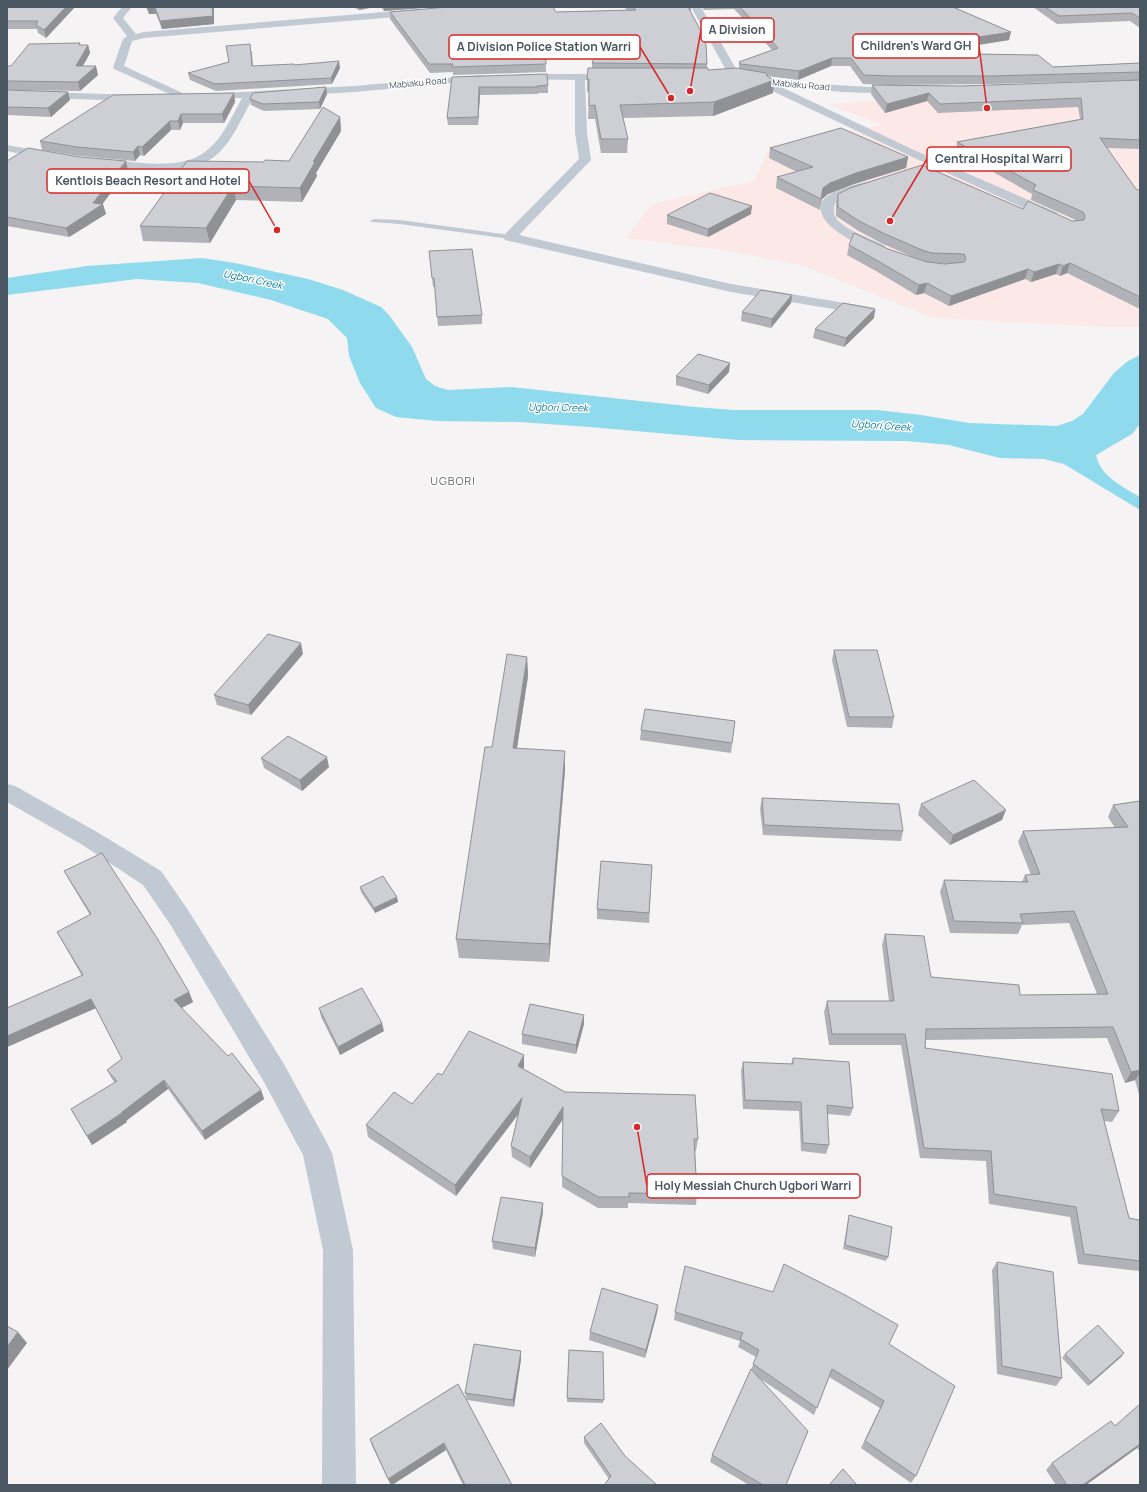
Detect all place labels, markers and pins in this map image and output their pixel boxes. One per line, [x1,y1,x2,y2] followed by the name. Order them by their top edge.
[701,18,774,42] callout: A Division
[853,34,979,58] callout: Children's Ward GH
[449,35,640,59] callout: A Division Police Station Warri
[927,147,1071,171] callout: Central Hospital Warri
[47,169,249,193] callout: Kentlois Beach Resort and Hotel
[647,1174,860,1198] callout: Holy Messiah Church Ugbori Warri

